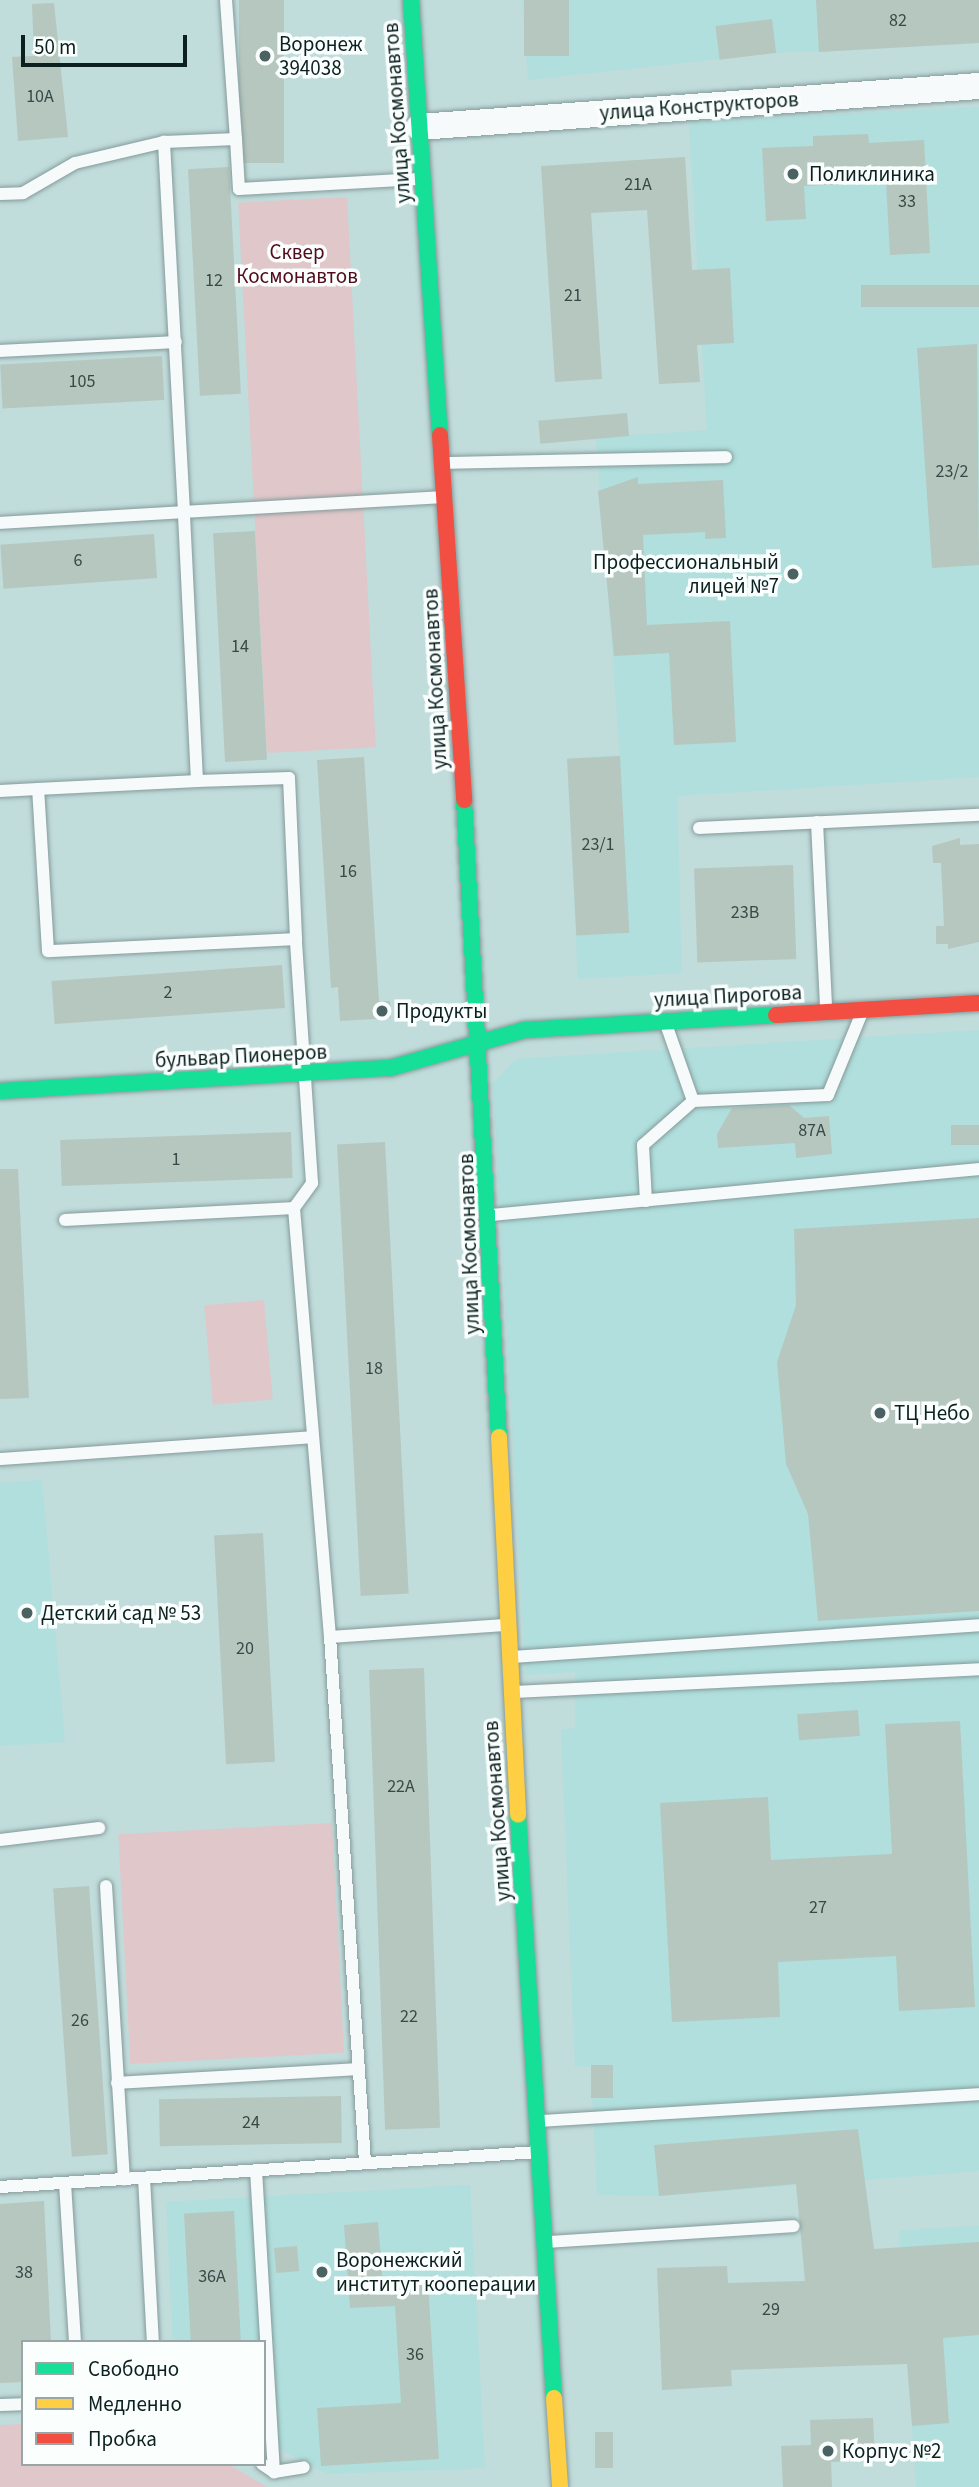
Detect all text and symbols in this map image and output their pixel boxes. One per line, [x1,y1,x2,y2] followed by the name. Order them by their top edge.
[889,10,907,32] house number: 82
[24,21,191,65] scale bar
[378,22,416,204] street label: улица Космонавтов
[279,31,362,81] place label: Воронеж 394038
[34,32,76,62] text: 50 m
[257,48,273,64] marker: Воронеж 394038
[26,86,54,108] house number: 10А
[599,86,799,126] street label: улица Конструкторов
[809,161,935,187] place label: Поликлиника
[783,164,803,184] marker: Поликлиника
[624,174,652,196] house number: 21А
[898,191,916,213] house number: 33
[236,239,358,289] park label: Сквер Космонавтов
[205,270,223,292] house number: 12
[564,285,582,307] house number: 21
[69,371,95,393] house number: 105
[935,461,969,483] house number: 23/2
[593,549,779,599] place label: Профессиональный лицей №7
[74,550,82,572] house number: 6
[785,566,801,582] marker: Профессиональный лицей №7
[418,588,452,770] street label: улица Космонавтов
[231,636,249,658] house number: 14
[581,834,615,856] house number: 23/1
[339,861,357,883] house number: 16
[731,902,759,924] house number: 23В
[653,980,803,1012] street label: улица Пирогова
[164,982,172,1004] house number: 2
[396,998,487,1024] place label: Продукты
[374,1003,390,1019] marker: Продукты
[154,1039,328,1073] street label: бульвар Пионеров
[798,1120,826,1142] house number: 87А
[172,1149,180,1171] house number: 1
[453,1153,485,1335] street label: улица Космонавтов
[365,1358,383,1380] house number: 18
[894,1400,970,1426] place label: ТЦ Небо
[872,1405,888,1421] marker: ТЦ Небо
[41,1600,201,1626] place label: Детский сад № 53
[19,1605,35,1621] marker: Детский сад № 53
[236,1638,254,1660] house number: 20
[478,1720,516,1902] street label: улица Космонавтов
[387,1776,415,1798] house number: 22А
[809,1897,827,1919] house number: 27
[400,2006,418,2028] house number: 22
[71,2010,89,2032] house number: 26
[242,2112,260,2134] house number: 24
[336,2247,536,2297] place label: Воронежский институт кооперации
[15,2262,33,2284] house number: 38
[314,2264,330,2280] marker: Воронежский институт кооперации
[198,2266,226,2288] house number: 36А
[762,2299,780,2321] house number: 29
[21,2340,266,2466] legend
[406,2344,424,2366] house number: 36
[88,2354,179,2384] text: Свободно
[88,2389,182,2419] text: Медленно
[88,2424,157,2454] text: Пробка
[842,2438,941,2464] place label: Корпус №2
[820,2443,836,2459] marker: Корпус №2

